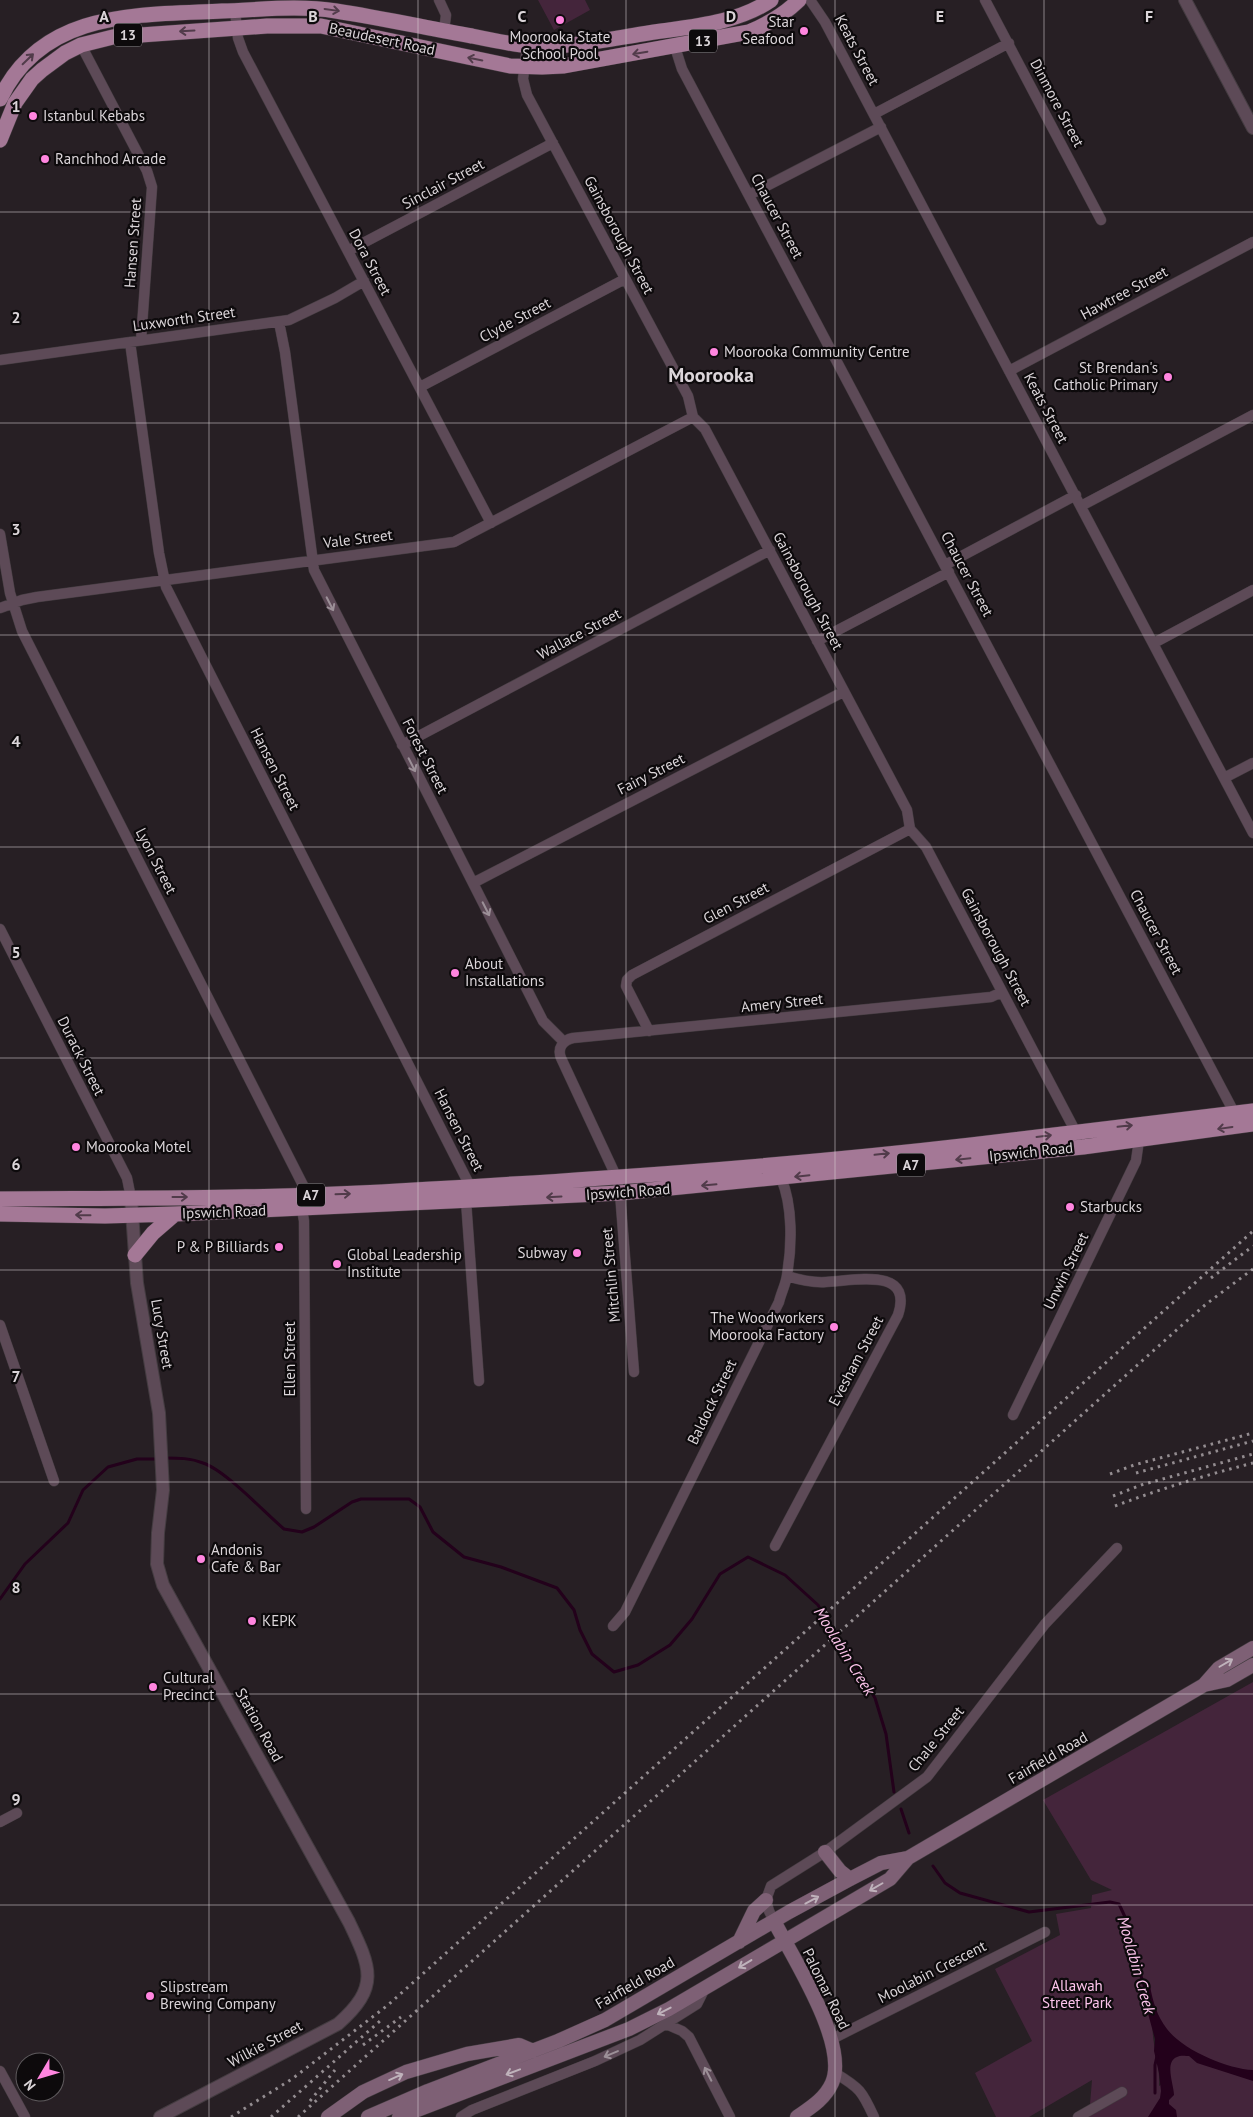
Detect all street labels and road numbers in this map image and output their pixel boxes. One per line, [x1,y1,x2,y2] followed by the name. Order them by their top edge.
[831,11,884,88] street label: Keats Street
[327,18,437,59] street label: Beaudesert Road
[114,24,142,46] road number: 13
[689,29,717,52] road number: 13
[1026,55,1089,150] street label: Dinmore Street
[398,154,487,213] street label: Sinclair Street
[747,170,808,262] street label: Chaucer Street
[580,172,659,297] street label: Gainsborough Street
[120,197,145,289] street label: Hansen Street
[345,225,396,298] street label: Dora Street
[1077,262,1171,324] street label: Hawtree Street
[476,293,554,346] street label: Clyde Street
[131,302,236,335] street label: Luxworth Street
[1020,369,1073,446] street label: Keats Street
[321,525,394,552] street label: Vale Street
[769,528,848,653] street label: Gainsborough Street
[937,528,998,620] street label: Chaucer Street
[534,604,624,663] street label: Wallace Street
[398,715,453,797] street label: Forest Street
[247,724,304,813] street label: Hansen Street
[614,748,688,799] street label: Fairy Street
[132,825,181,897] street label: Lyon Street
[700,877,772,928] street label: Glen Street
[957,884,1036,1009] street label: Gainsborough Street
[1126,886,1187,978] street label: Chaucer Street
[740,989,824,1016] street label: Amery Street
[53,1013,109,1099] street label: Durack Street
[431,1085,488,1174] street label: Hansen Street
[988,1138,1074,1165] street label: Ipswich Road
[897,1154,925,1176] road number: A7
[585,1179,671,1204] street label: Ipswich Road
[297,1184,325,1206] road number: A7
[181,1201,267,1222] street label: Ipswich Road
[597,1227,624,1323] street label: Mitchlin Street
[1039,1229,1092,1312] street label: Unwin Street
[147,1297,178,1370] street label: Lucy Street
[824,1313,887,1409] street label: Evesham Street
[280,1322,299,1396] street label: Ellen Street
[683,1356,740,1448] street label: Baldock Street
[231,1684,288,1765] street label: Station Road
[904,1702,968,1775] street label: Chale Street
[1005,1727,1091,1788] street label: Fairfield Road
[875,1936,989,2007] street label: Moolabin Crescent
[799,1945,854,2033] street label: Palomar Road
[592,1952,678,2013] street label: Fairfield Road
[224,2016,305,2071] street label: Wilkie Street

